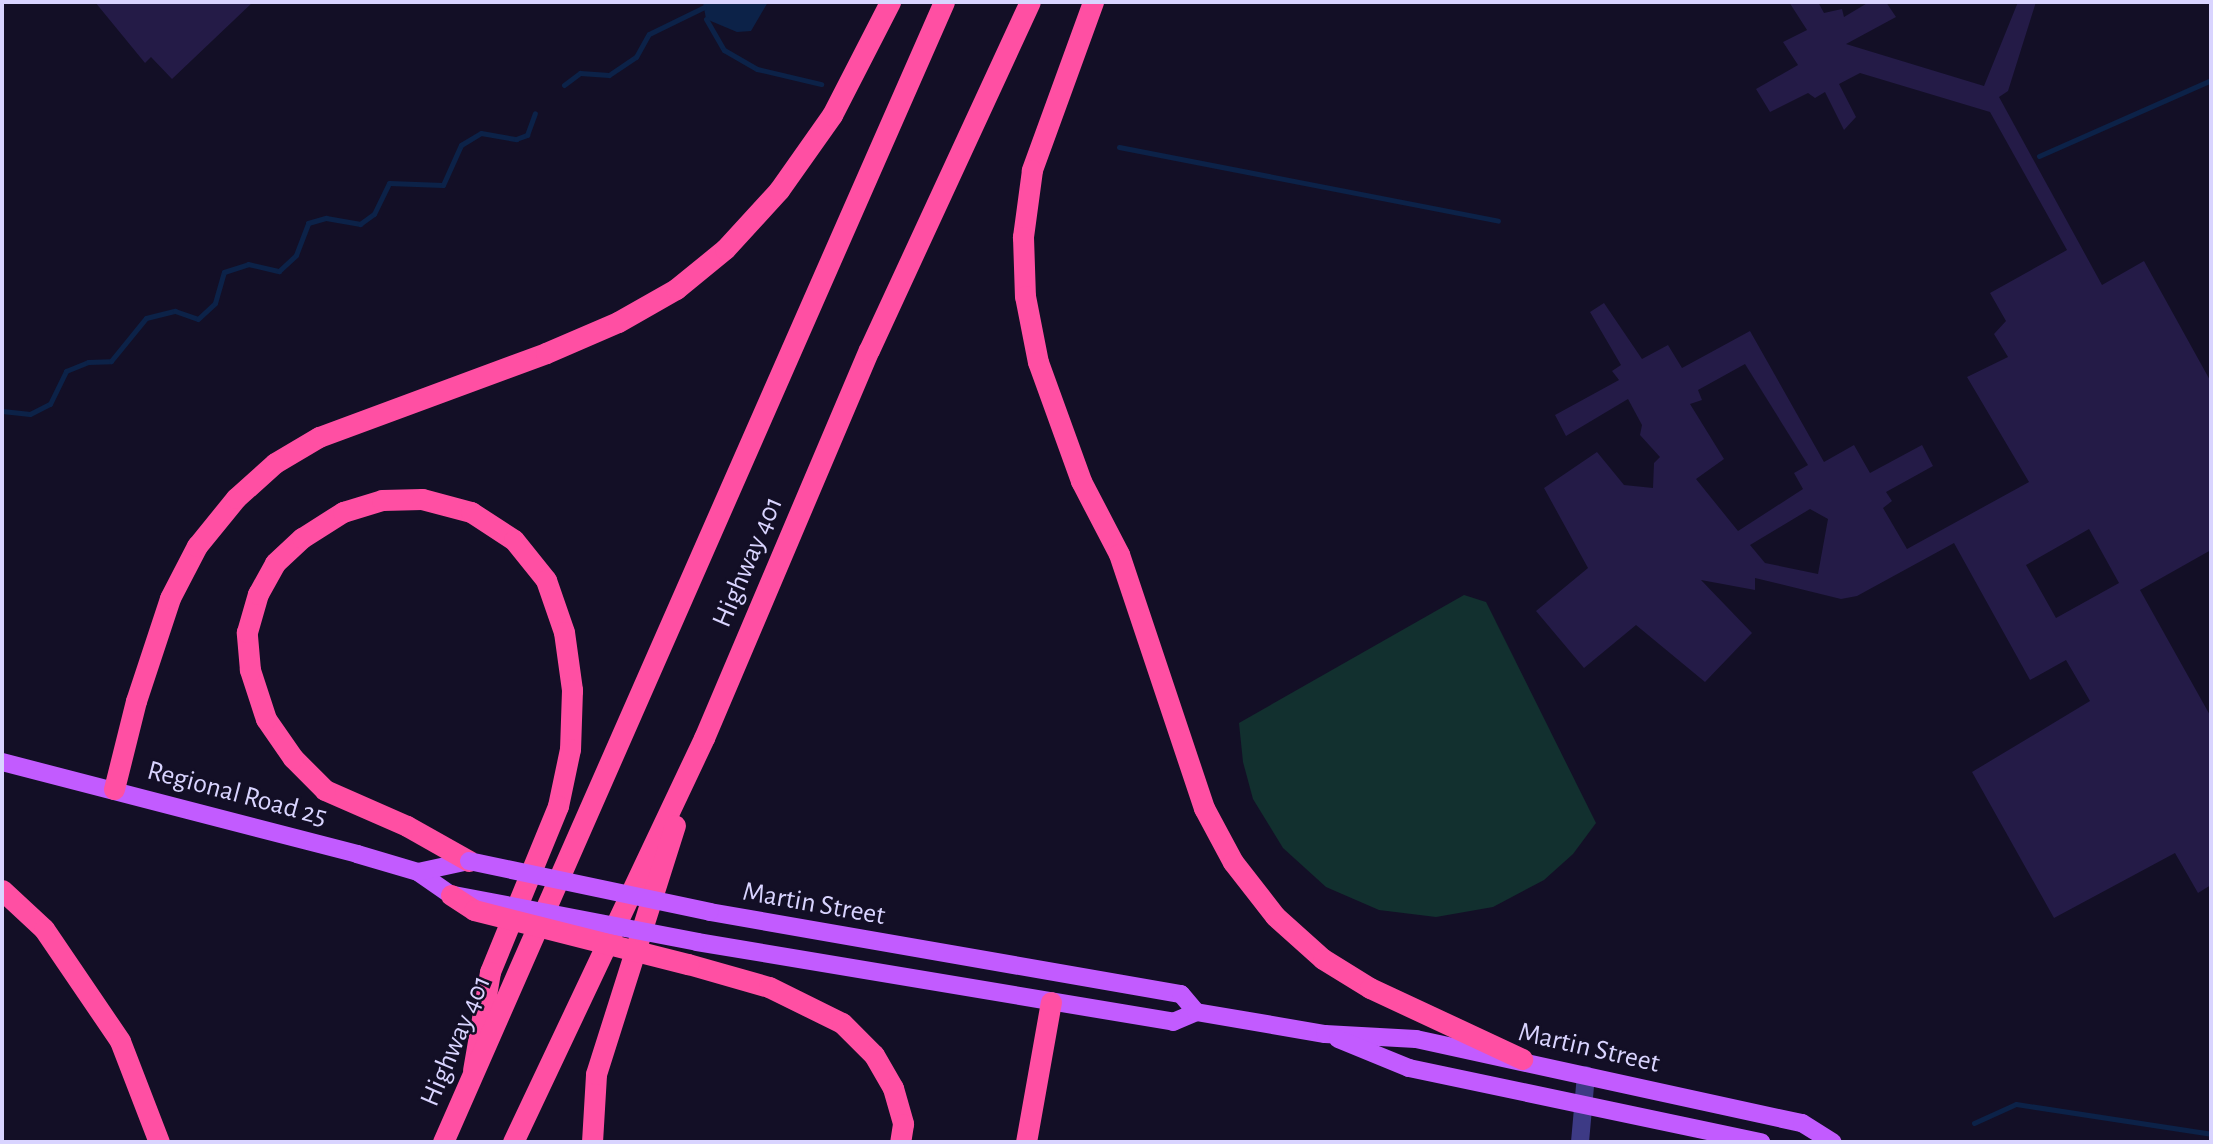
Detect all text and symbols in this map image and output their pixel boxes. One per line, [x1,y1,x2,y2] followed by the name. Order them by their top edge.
[705,491,791,633] street label: Highway 401
[143,754,331,834] street label: Regional Road 25
[740,875,888,933] street label: Martin Street
[413,970,499,1112] street label: Highway 401
[1515,1015,1663,1081] street label: Martin Street

